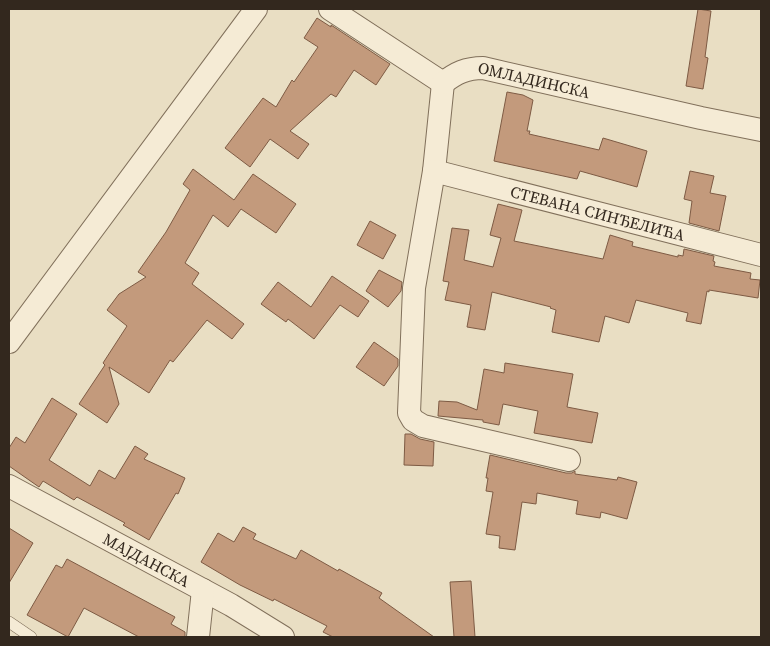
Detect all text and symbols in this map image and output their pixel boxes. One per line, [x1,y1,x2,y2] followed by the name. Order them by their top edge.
[476,56,593,103] street label: ОМЛАДИНСКА
[508,180,688,246] street label: СТЕВАНА СИНЂЕЛИЋА
[99,527,194,592] street label: МАЈДАНСКА

